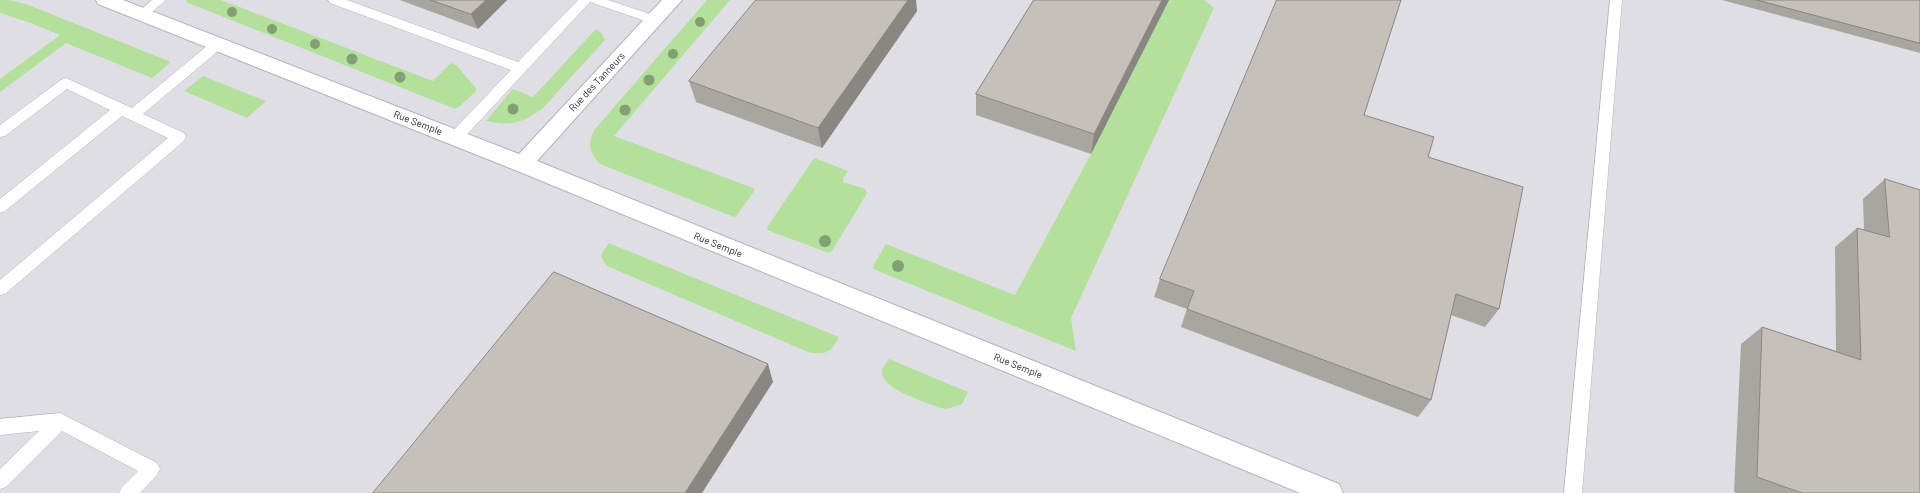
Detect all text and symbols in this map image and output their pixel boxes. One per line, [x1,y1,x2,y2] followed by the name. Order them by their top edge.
[566,50,628,114] street label: Rue des Tanneurs
[392,108,444,138] street label: Rue Semple
[692,230,744,260] street label: Rue Semple
[992,351,1044,381] street label: Rue Semple

